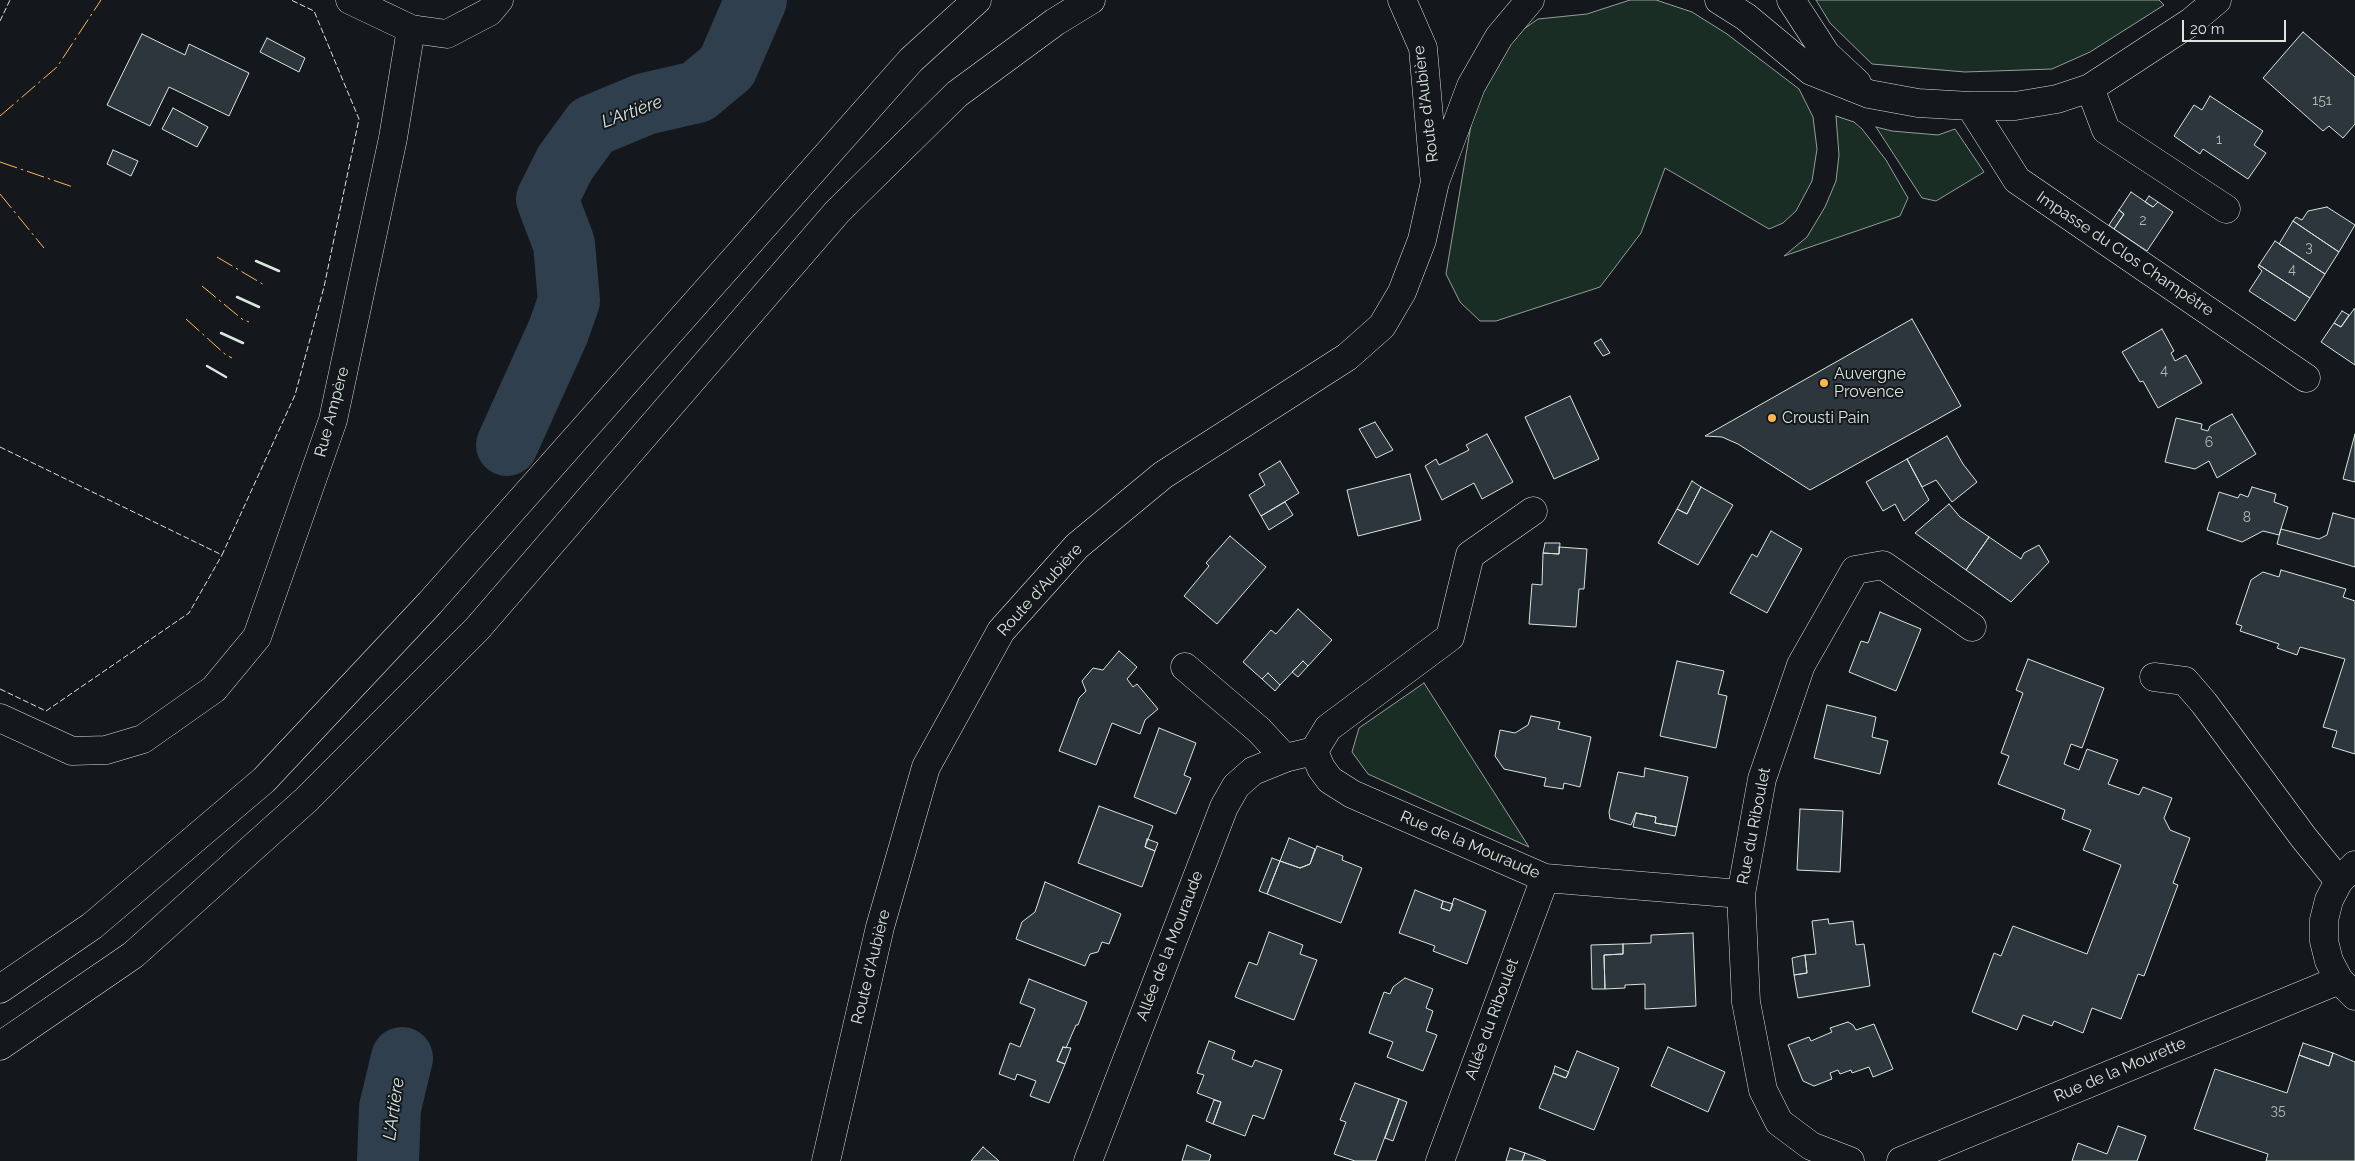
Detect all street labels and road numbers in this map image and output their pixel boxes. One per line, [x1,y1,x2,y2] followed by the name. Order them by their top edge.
[1409,44,1443,164] street label: Route d'Aubière
[2033,187,2217,321] street label: Impasse du Clos Champêtre
[311,365,353,459] street label: Rue Ampère
[994,540,1086,640] street label: Route d'Aubière
[1733,766,1775,886] street label: Rue du Riboulet
[1397,807,1543,883] street label: Rue de la Mouraude
[1133,868,1207,1024] street label: Allée de la Mouraude
[847,908,895,1026] street label: Route d'Aubière
[1461,956,1523,1082] street label: Allée du Riboulet
[2051,1034,2189,1106] street label: Rue de la Mourette

